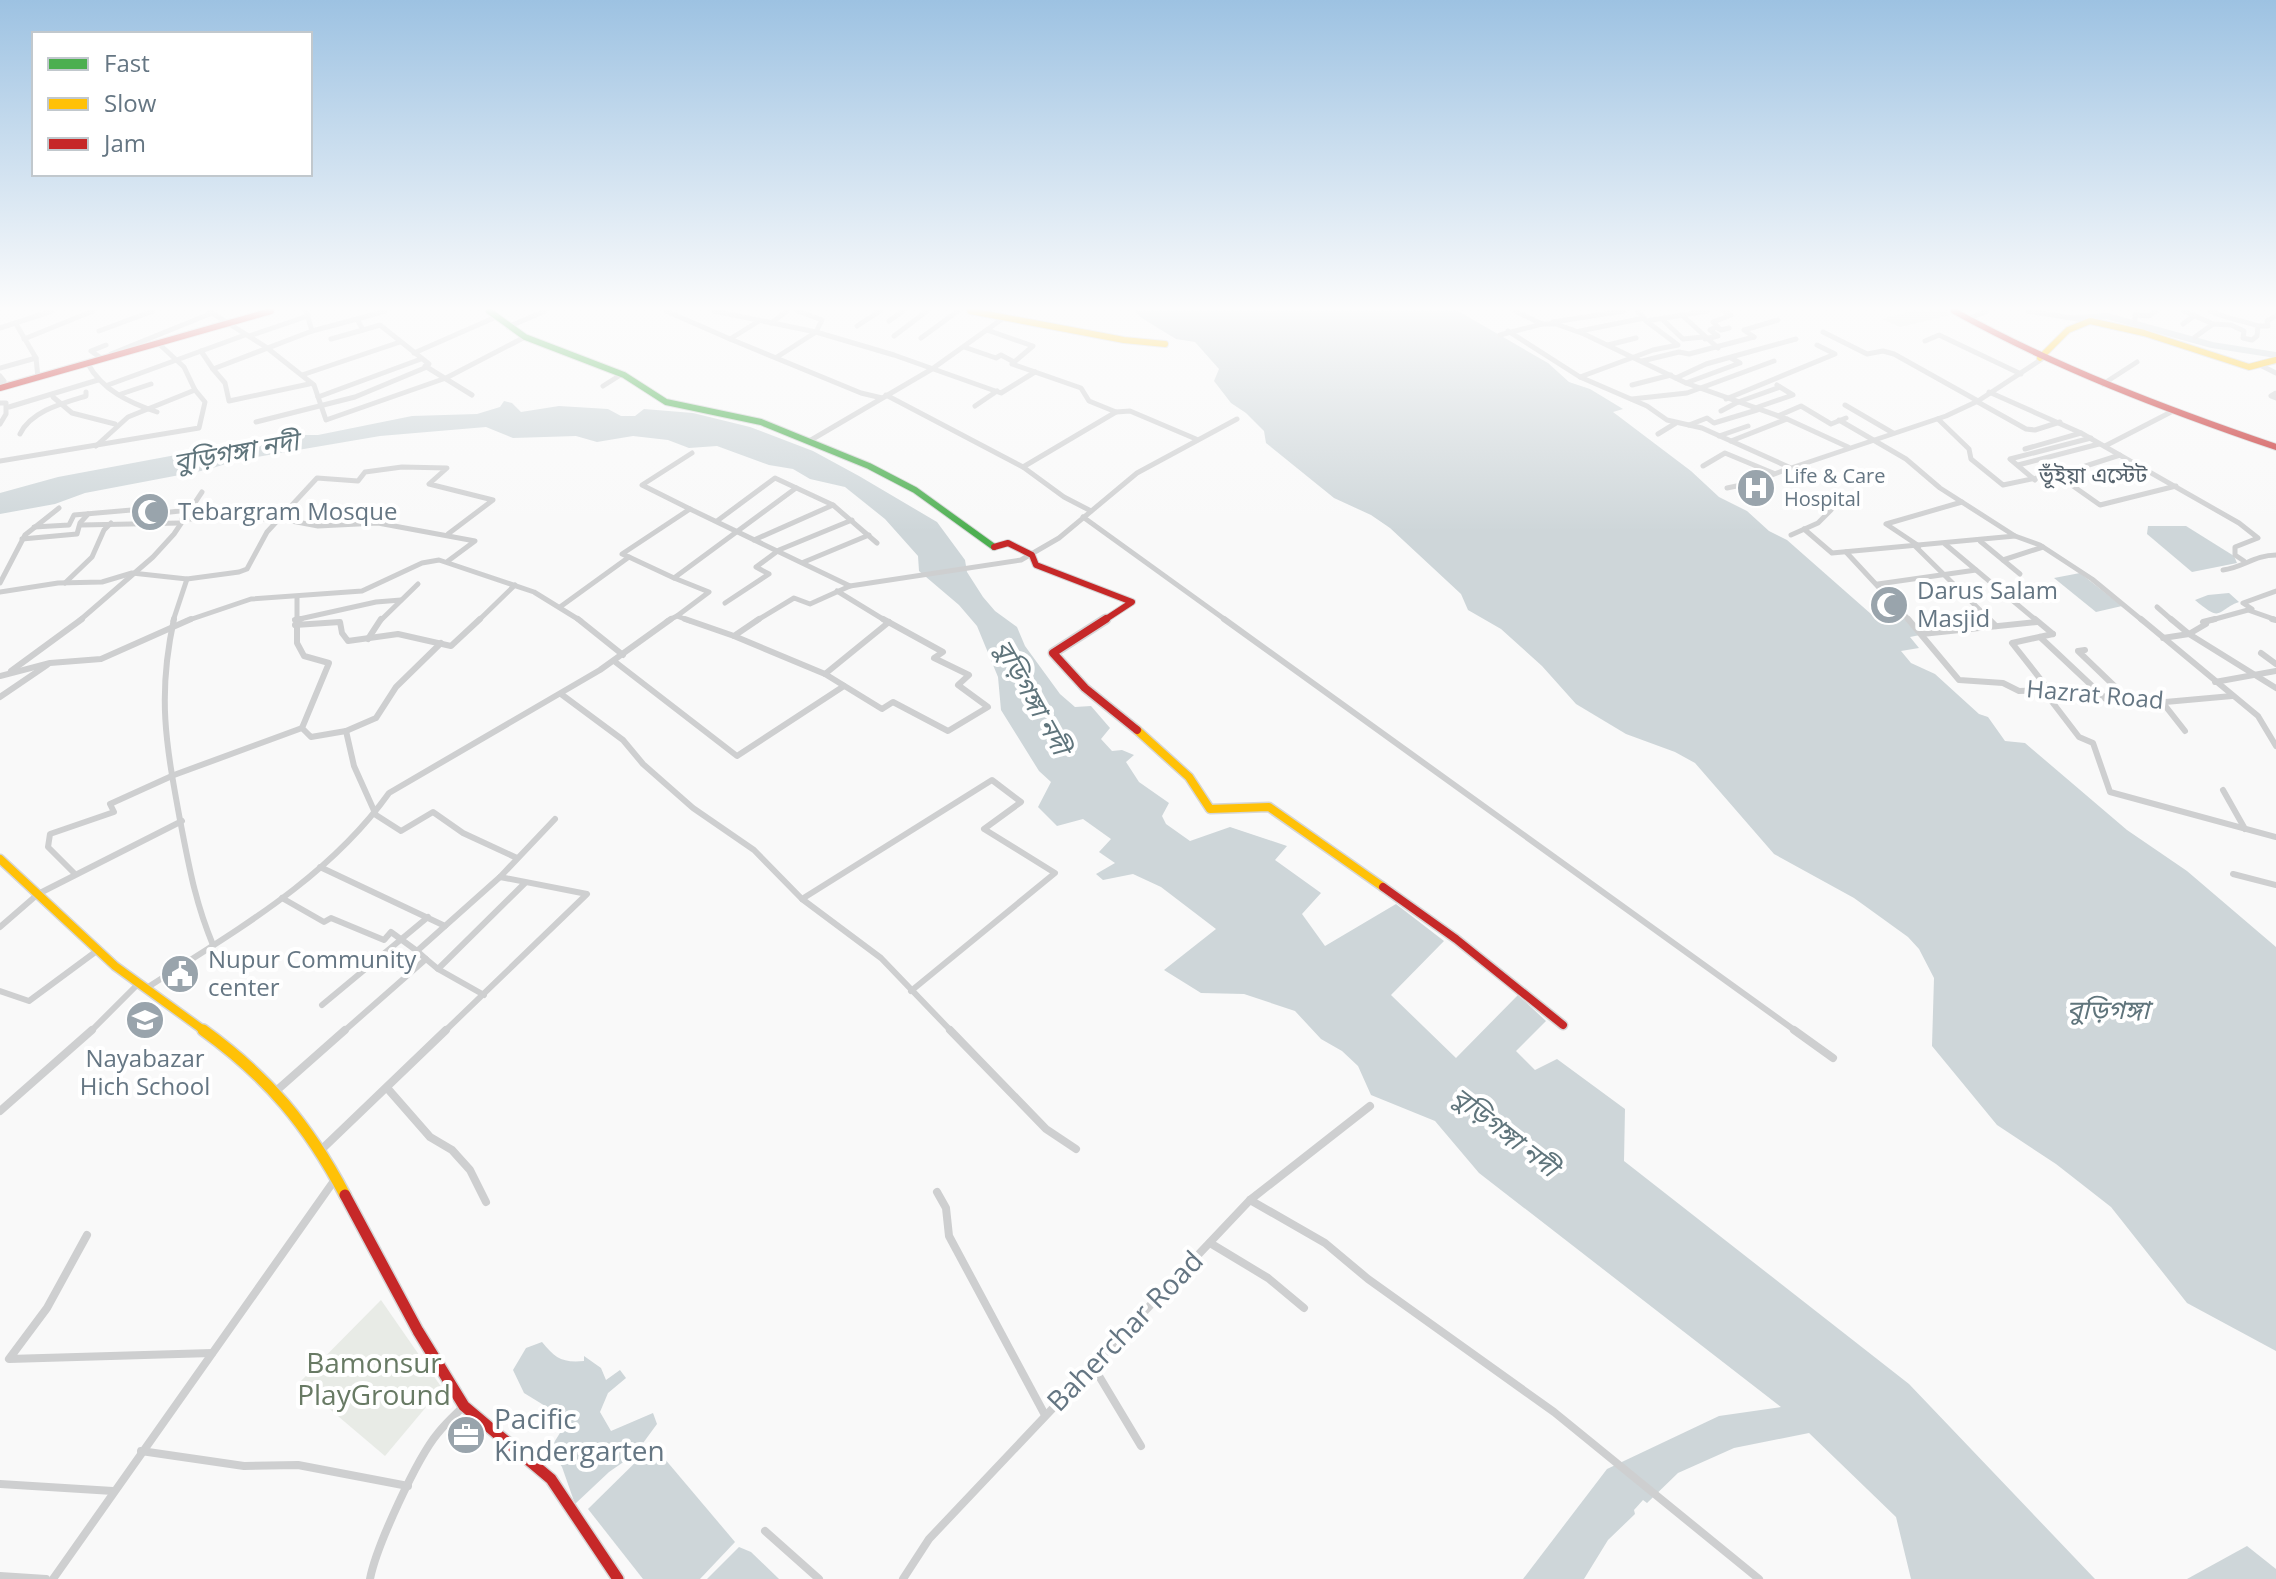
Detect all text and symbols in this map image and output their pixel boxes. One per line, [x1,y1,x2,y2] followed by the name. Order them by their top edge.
[32,32,312,176] legend
[104,46,150,79] text: Fast
[104,86,157,119] text: Slow
[102,126,146,159] text: Jam
[171,421,306,480] water label: বুড়িগঙ্গা নদী
[2038,459,2148,489] district label: ভূঁইয়া এস্টেট
[1784,462,1886,512] place label: Life & Care Hospital
[1735,467,1777,509] hospital icon: Life & Care Hospital
[129,491,171,533] mosque icon: Tebargram Mosque
[178,494,398,527] place label: Tebargram Mosque
[1917,573,2058,634] place label: Darus Salam Masjid
[1868,584,1910,626] mosque icon: Darus Salam Masjid
[987,633,1082,765] water label: বুড়িগঙ্গা নদী
[2025,671,2165,716] street label: Hazrat Road
[208,942,417,1003] place label: Nupur Community center
[159,953,201,995] public building icon: Nupur Community center
[2067,991,2154,1027] water label: বুড়িগঙ্গা
[124,999,166,1041] school or university icon: Nayabazar Hich School
[80,1041,210,1102] place label: Nayabazar Hich School
[1445,1078,1570,1187] water label: বুড়িগঙ্গা নদী
[1038,1242,1211,1419] street label: Baherchar Road
[297,1343,451,1413] park label: Bamonsur PlayGround
[494,1399,665,1469] place label: Pacific Kindergarten
[445,1414,487,1456] office icon: Pacific Kindergarten

